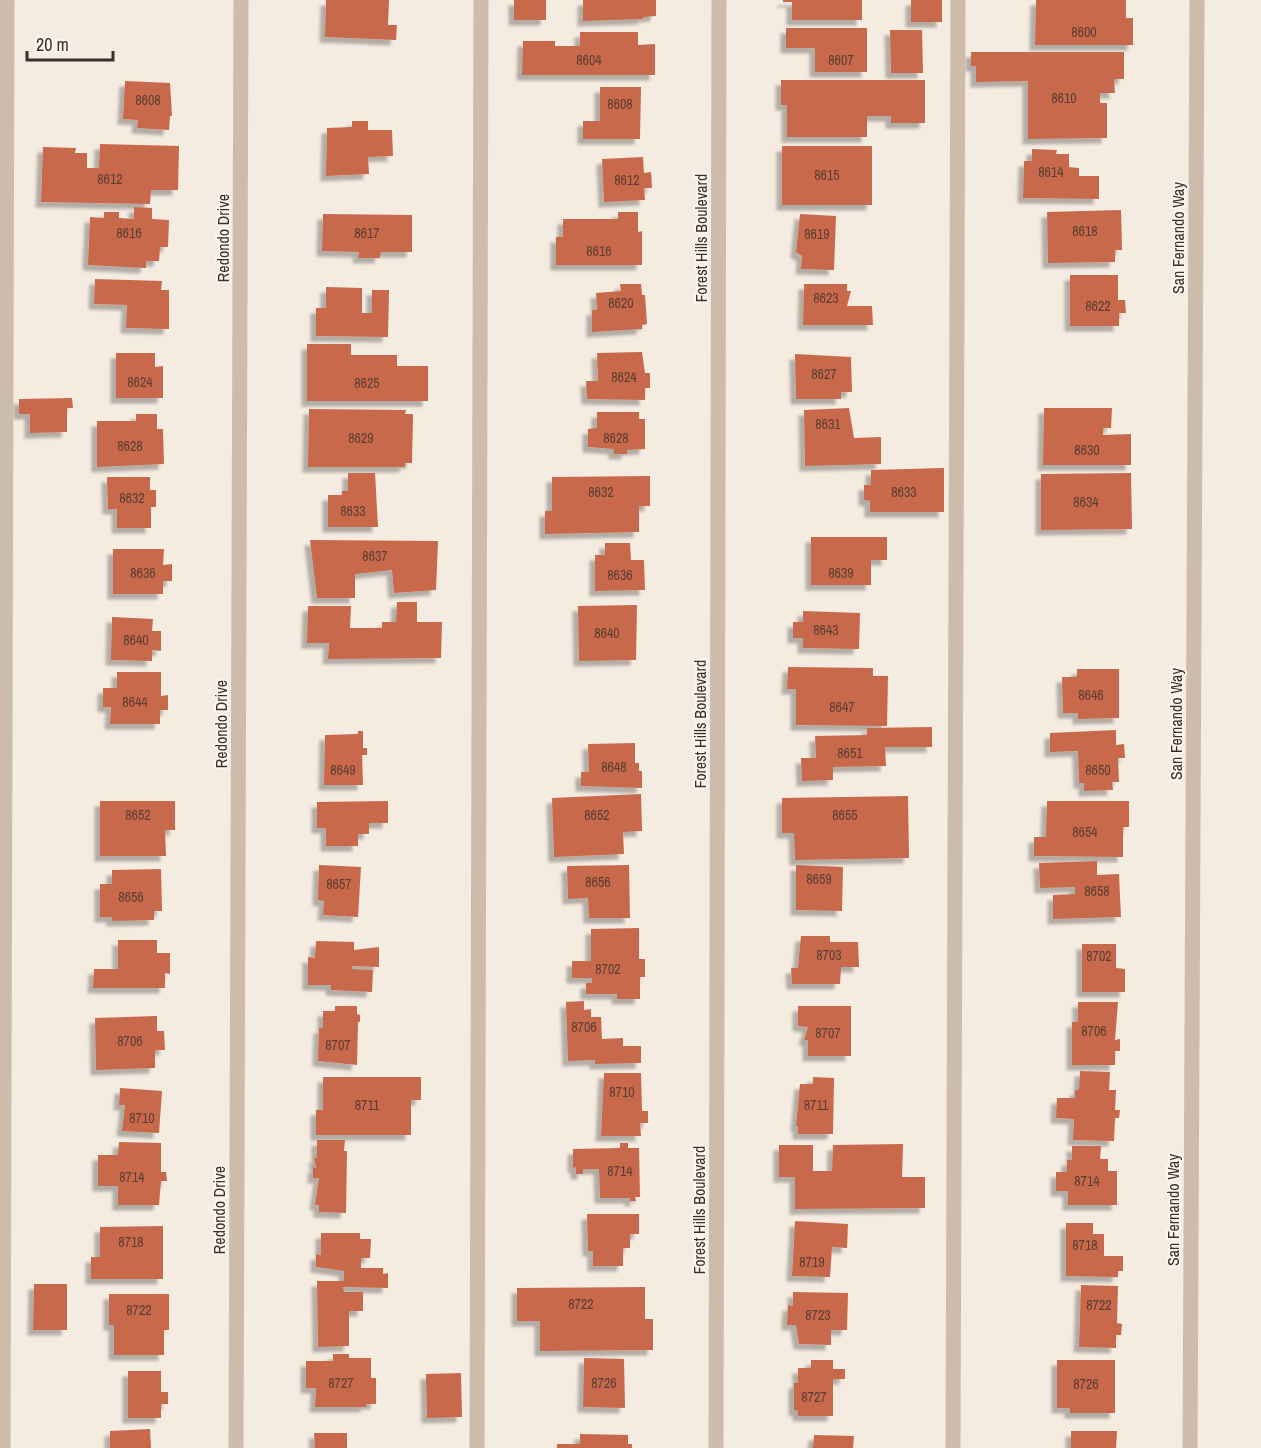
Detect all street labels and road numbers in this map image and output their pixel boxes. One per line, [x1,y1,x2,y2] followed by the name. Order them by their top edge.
[690,174,712,302] street label: Forest Hills Boulevard
[1167,182,1189,294] street label: San Fernando Way
[212,194,234,282] street label: Redondo Drive
[689,660,711,788] street label: Forest Hills Boulevard
[1165,668,1187,780] street label: San Fernando Way
[210,680,232,768] street label: Redondo Drive
[688,1146,710,1274] street label: Forest Hills Boulevard
[1162,1154,1184,1266] street label: San Fernando Way
[208,1166,230,1254] street label: Redondo Drive

